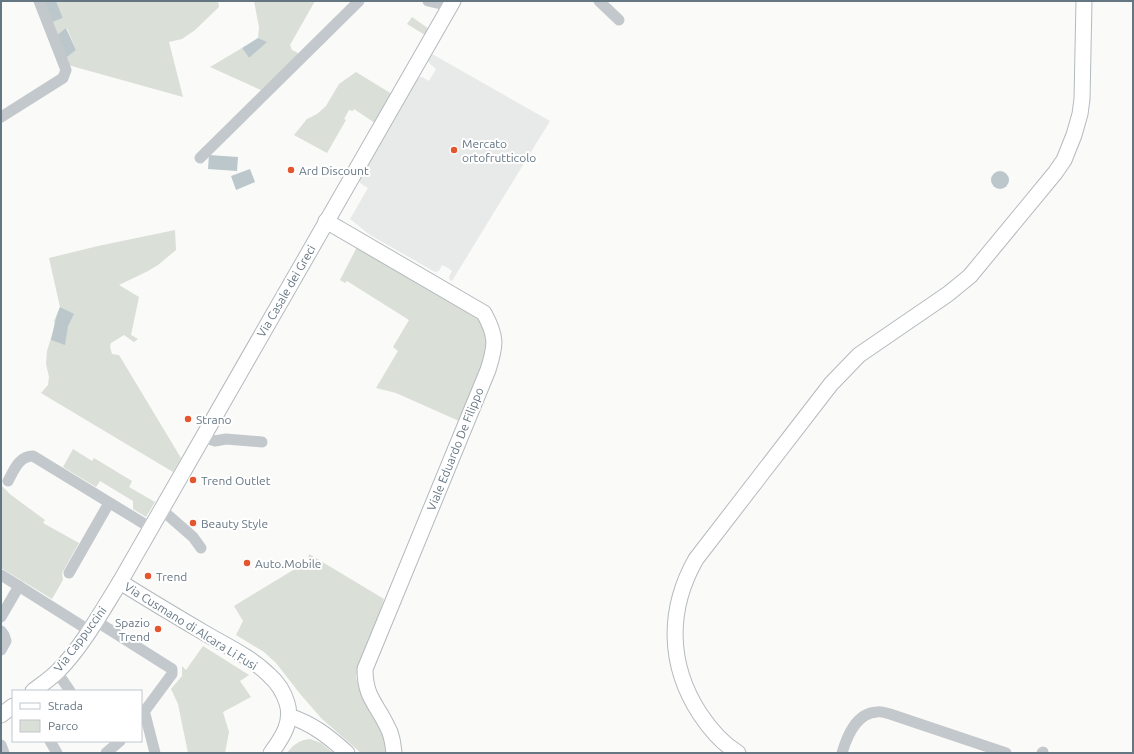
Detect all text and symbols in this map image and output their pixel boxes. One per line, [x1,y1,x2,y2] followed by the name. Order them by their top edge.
[462,137,536,164] place label: Mercato ortofrutticolo
[449,145,459,155] marker: Mercato ortofrutticolo
[299,164,369,177] place label: Ard Discount
[286,165,296,175] marker: Ard Discount
[254,243,318,339] street label: Via Casale dei Greci
[424,385,486,513] street label: Viale Eduardo De Filippo
[196,413,232,426] place label: Strano
[183,414,193,424] marker: Strano
[201,474,271,487] place label: Trend Outlet
[188,475,198,485] marker: Trend Outlet
[201,517,268,530] place label: Beauty Style
[188,518,198,528] marker: Beauty Style
[255,557,321,570] place label: Auto.Mobile
[242,558,252,568] marker: Auto.Mobile
[156,570,187,583] place label: Trend
[143,571,153,581] marker: Trend
[122,580,260,672] street label: Via Cusmano di Alcara Li Fusi
[51,604,109,674] street label: Via Cappuccini
[115,616,150,643] place label: Spazio Trend
[153,624,163,634] marker: Spazio Trend
[12,690,142,742] legend
[48,699,83,712] text: Strada
[48,719,78,732] text: Parco

